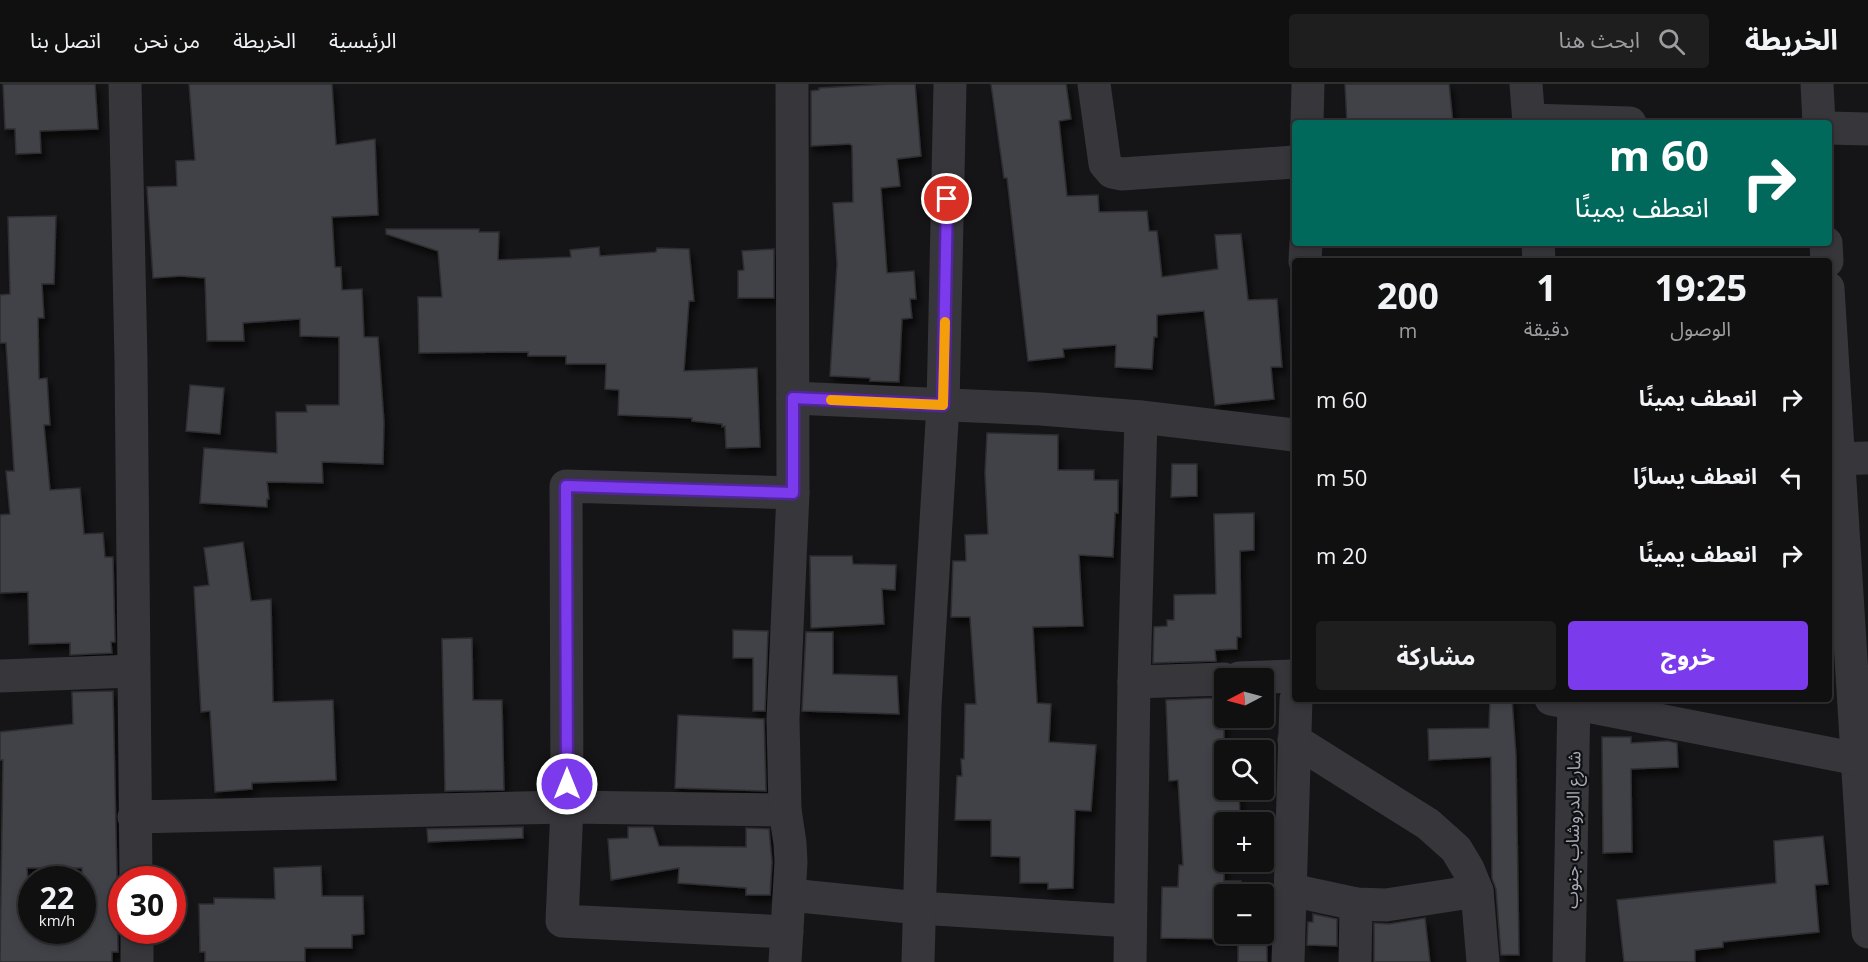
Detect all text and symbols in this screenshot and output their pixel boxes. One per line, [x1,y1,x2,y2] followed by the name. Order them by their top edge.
[1289,14,1709,68] search box
[1745,20,1838,58] text: الخريطة
[1558,24,1640,54] text: ابحث هنا
[1655,25,1688,58] icon: search
[30,26,101,54] text: اتصل بنا
[134,26,200,54] text: من نحن
[233,26,296,54] text: الخريطة
[329,26,397,54] text: الرئيسية
[1609,126,1709,183] text: 60 m
[1730,144,1808,222] icon: right
[921,173,972,224] pin
[930,182,963,215] icon: arrive
[1575,188,1709,225] text: انعطف يمينًا
[1536,263,1557,312] text: 1
[1654,263,1747,312] text: 19:25
[1377,271,1439,320] text: 200
[1524,315,1569,342] text: دقيقة
[1670,315,1731,342] text: الوصول
[1399,317,1417,344] text: m
[1639,382,1757,412] text: انعطف يمينًا
[1775,383,1808,416] icon: right
[1316,384,1367,414] text: 60 m
[1633,460,1757,490] text: انعطف يسارًا
[1775,461,1808,494] icon: left
[1316,462,1367,492] text: 50 m
[1639,538,1757,568] text: انعطف يمينًا
[1775,539,1808,572] icon: right
[1316,540,1367,570] text: 20 m
[1316,621,1556,690] button: مشاركة
[1568,621,1808,690] button: خروج
[1214,668,1274,728] north arrow
[1214,668,1274,944] map controls
[1214,740,1274,800] button: search
[1559,751,1588,909] street label: شارع الدروشاب جنوب
[535,752,599,816] position arrow
[1214,812,1274,872] button: +
[108,866,186,944] speed limit sign: 30
[40,877,74,918] text: 22
[1214,884,1274,944] button: −
[39,910,75,930] text: km/h

